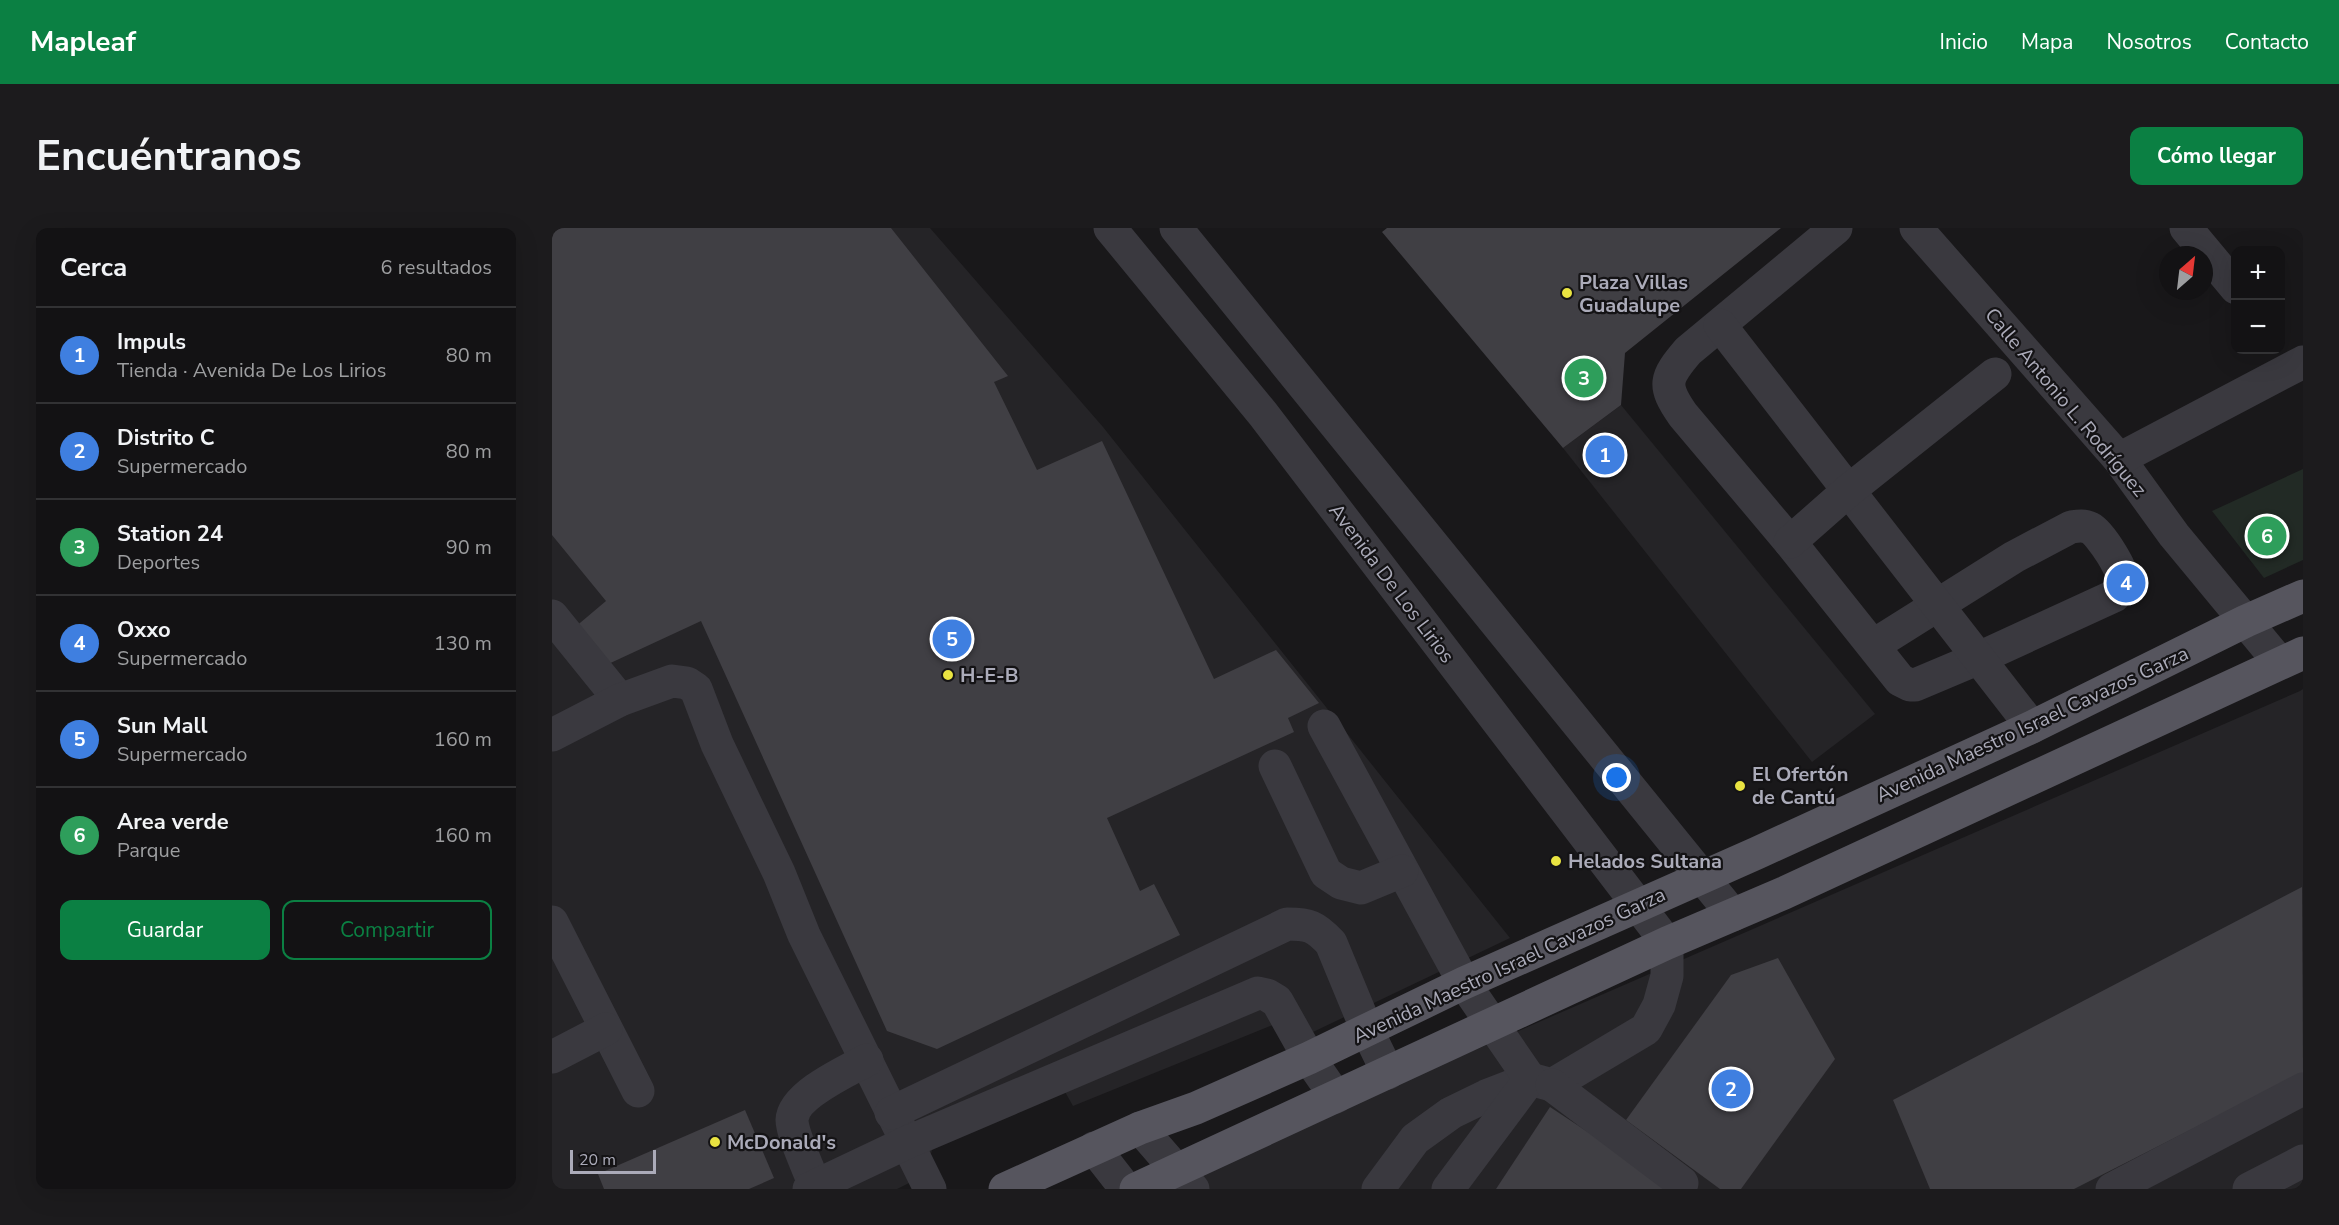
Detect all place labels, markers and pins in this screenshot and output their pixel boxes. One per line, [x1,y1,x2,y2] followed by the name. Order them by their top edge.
[1579,269,1688,319] place label: Plaza Villas Guadalupe
[1560,286,1574,300] marker: Plaza Villas Guadalupe
[1564,356,1604,400] pin: 3
[1586,432,1624,478] pin: 1
[2248,514,2286,558] pin: 6
[2106,560,2146,606] pin: 4
[932,616,972,662] pin: 5
[960,662,1018,689] place label: H-E-B
[941,668,955,682] marker: H-E-B
[1752,761,1848,811] place label: El Ofertón de Cantú
[1733,779,1747,793] marker: El Ofertón de Cantú
[1568,848,1722,875] place label: Helados Sultana
[1549,854,1563,868] marker: Helados Sultana
[1712,1066,1750,1112] pin: 2
[727,1129,836,1156] place label: McDonald's
[708,1135,722,1149] marker: McDonald's

